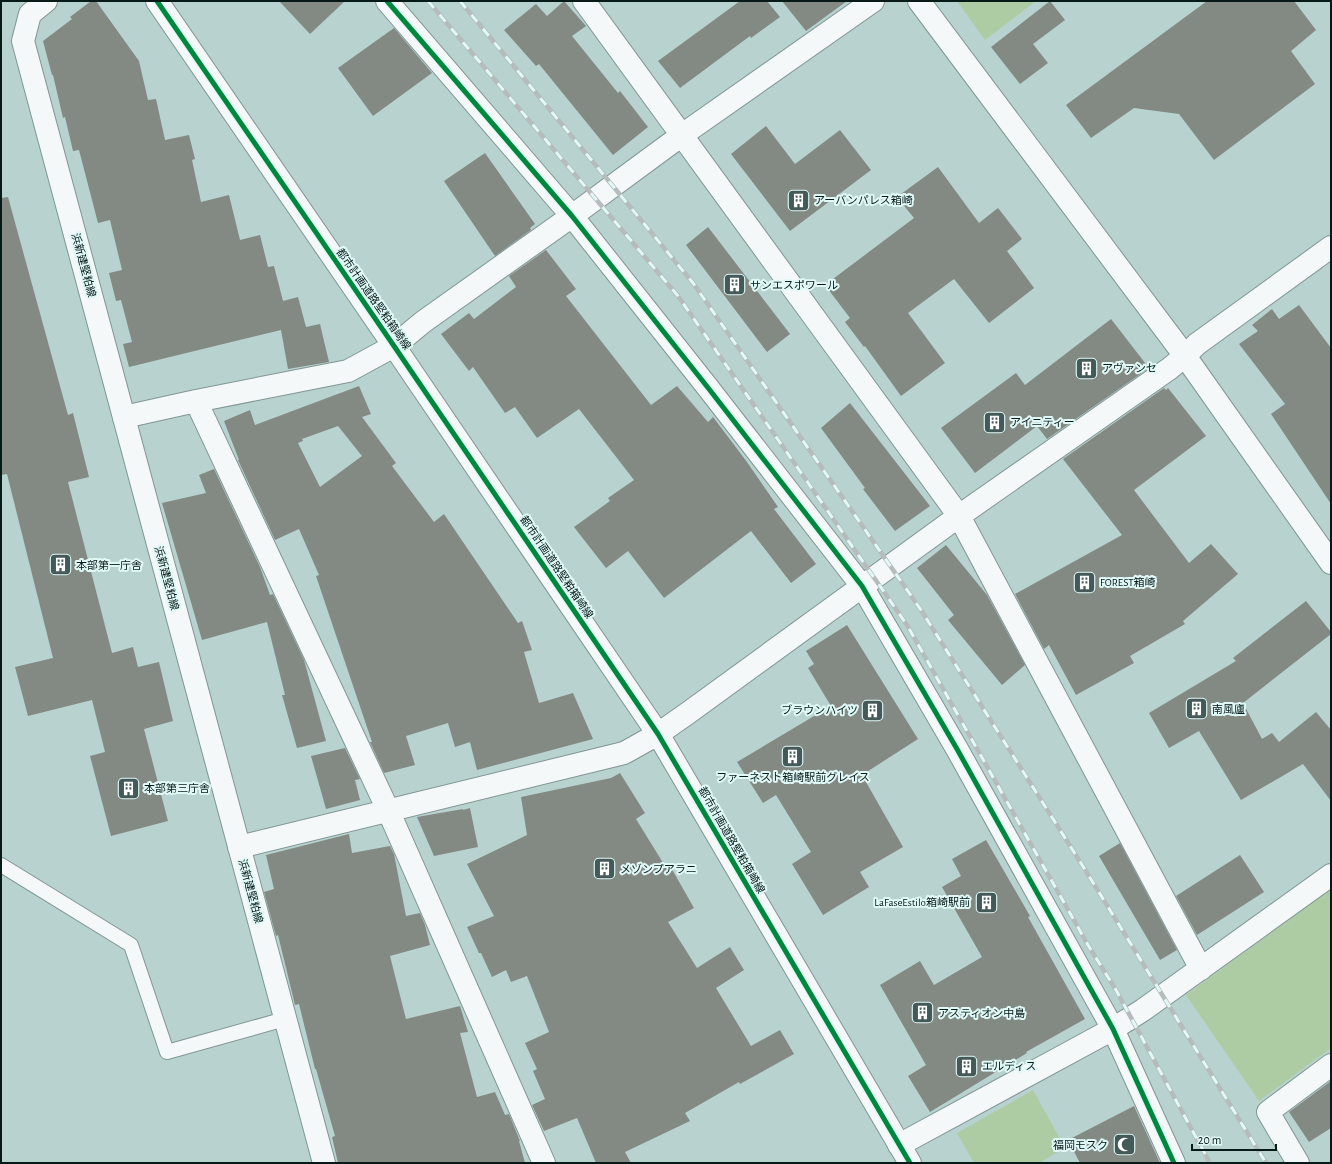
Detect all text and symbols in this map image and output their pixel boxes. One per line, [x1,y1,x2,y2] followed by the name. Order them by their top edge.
[785,187,811,213] building icon: アーバンパレス箱崎
[814,194,913,206] place label: アーバンパレス箱崎
[70,232,98,298] street label: 浜新建堅粕線
[334,246,414,352] street label: 都市計画道路堅粕箱崎線
[721,272,747,298] building icon: サンエスポワール
[750,280,838,291] place label: サンエスポワール
[1074,355,1100,381] building icon: アヴァンセ
[1102,362,1157,374] place label: アヴァンセ
[982,409,1008,435] building icon: アイニティー
[1010,417,1075,428] place label: アイニティー
[518,513,596,621] street label: 都市計画道路堅粕箱崎線
[153,545,181,611] street label: 浜新建堅粕線
[47,552,73,578] building icon: 本部第一庁舎
[76,559,142,571] place label: 本部第一庁舎
[1071,569,1097,595] building icon: FOREST箱崎
[1100,576,1156,588] place label: FOREST箱崎
[1184,696,1210,722] building icon: 南風廬
[860,697,886,723] building icon: ブラウンハイツ
[781,704,858,716] place label: ブラウンハイツ
[1212,704,1245,715] place label: 南風廬
[780,744,806,770] building icon: ファーネスト箱崎駅前グレイス
[716,771,870,783] place label: ファーネスト箱崎駅前グレイス
[116,775,142,801] building icon: 本部第三庁舎
[144,782,210,794] place label: 本部第三庁舎
[697,785,767,895] street label: 都市計画道路堅粕箱崎線
[592,856,618,882] building icon: メゾンプアラニ
[237,858,265,924] street label: 浜新建堅粕線
[620,863,697,875] place label: メゾンプアラニ
[973,889,999,915] building icon: LaFaseEstilo箱崎駅前
[874,896,970,908] place label: LaFaseEstilo箱崎駅前
[909,1000,935,1026] building icon: アスティオン中島
[938,1007,1025,1019] place label: アスティオン中島
[954,1053,980,1079] building icon: エルディス
[982,1060,1036,1072] place label: エルディス
[1192,1126,1276,1152] scale bar
[1111,1132,1137,1158] mosque icon: 福岡モスク
[1198,1134,1221,1146] text: 20 m
[1053,1140,1108,1151] place label: 福岡モスク

